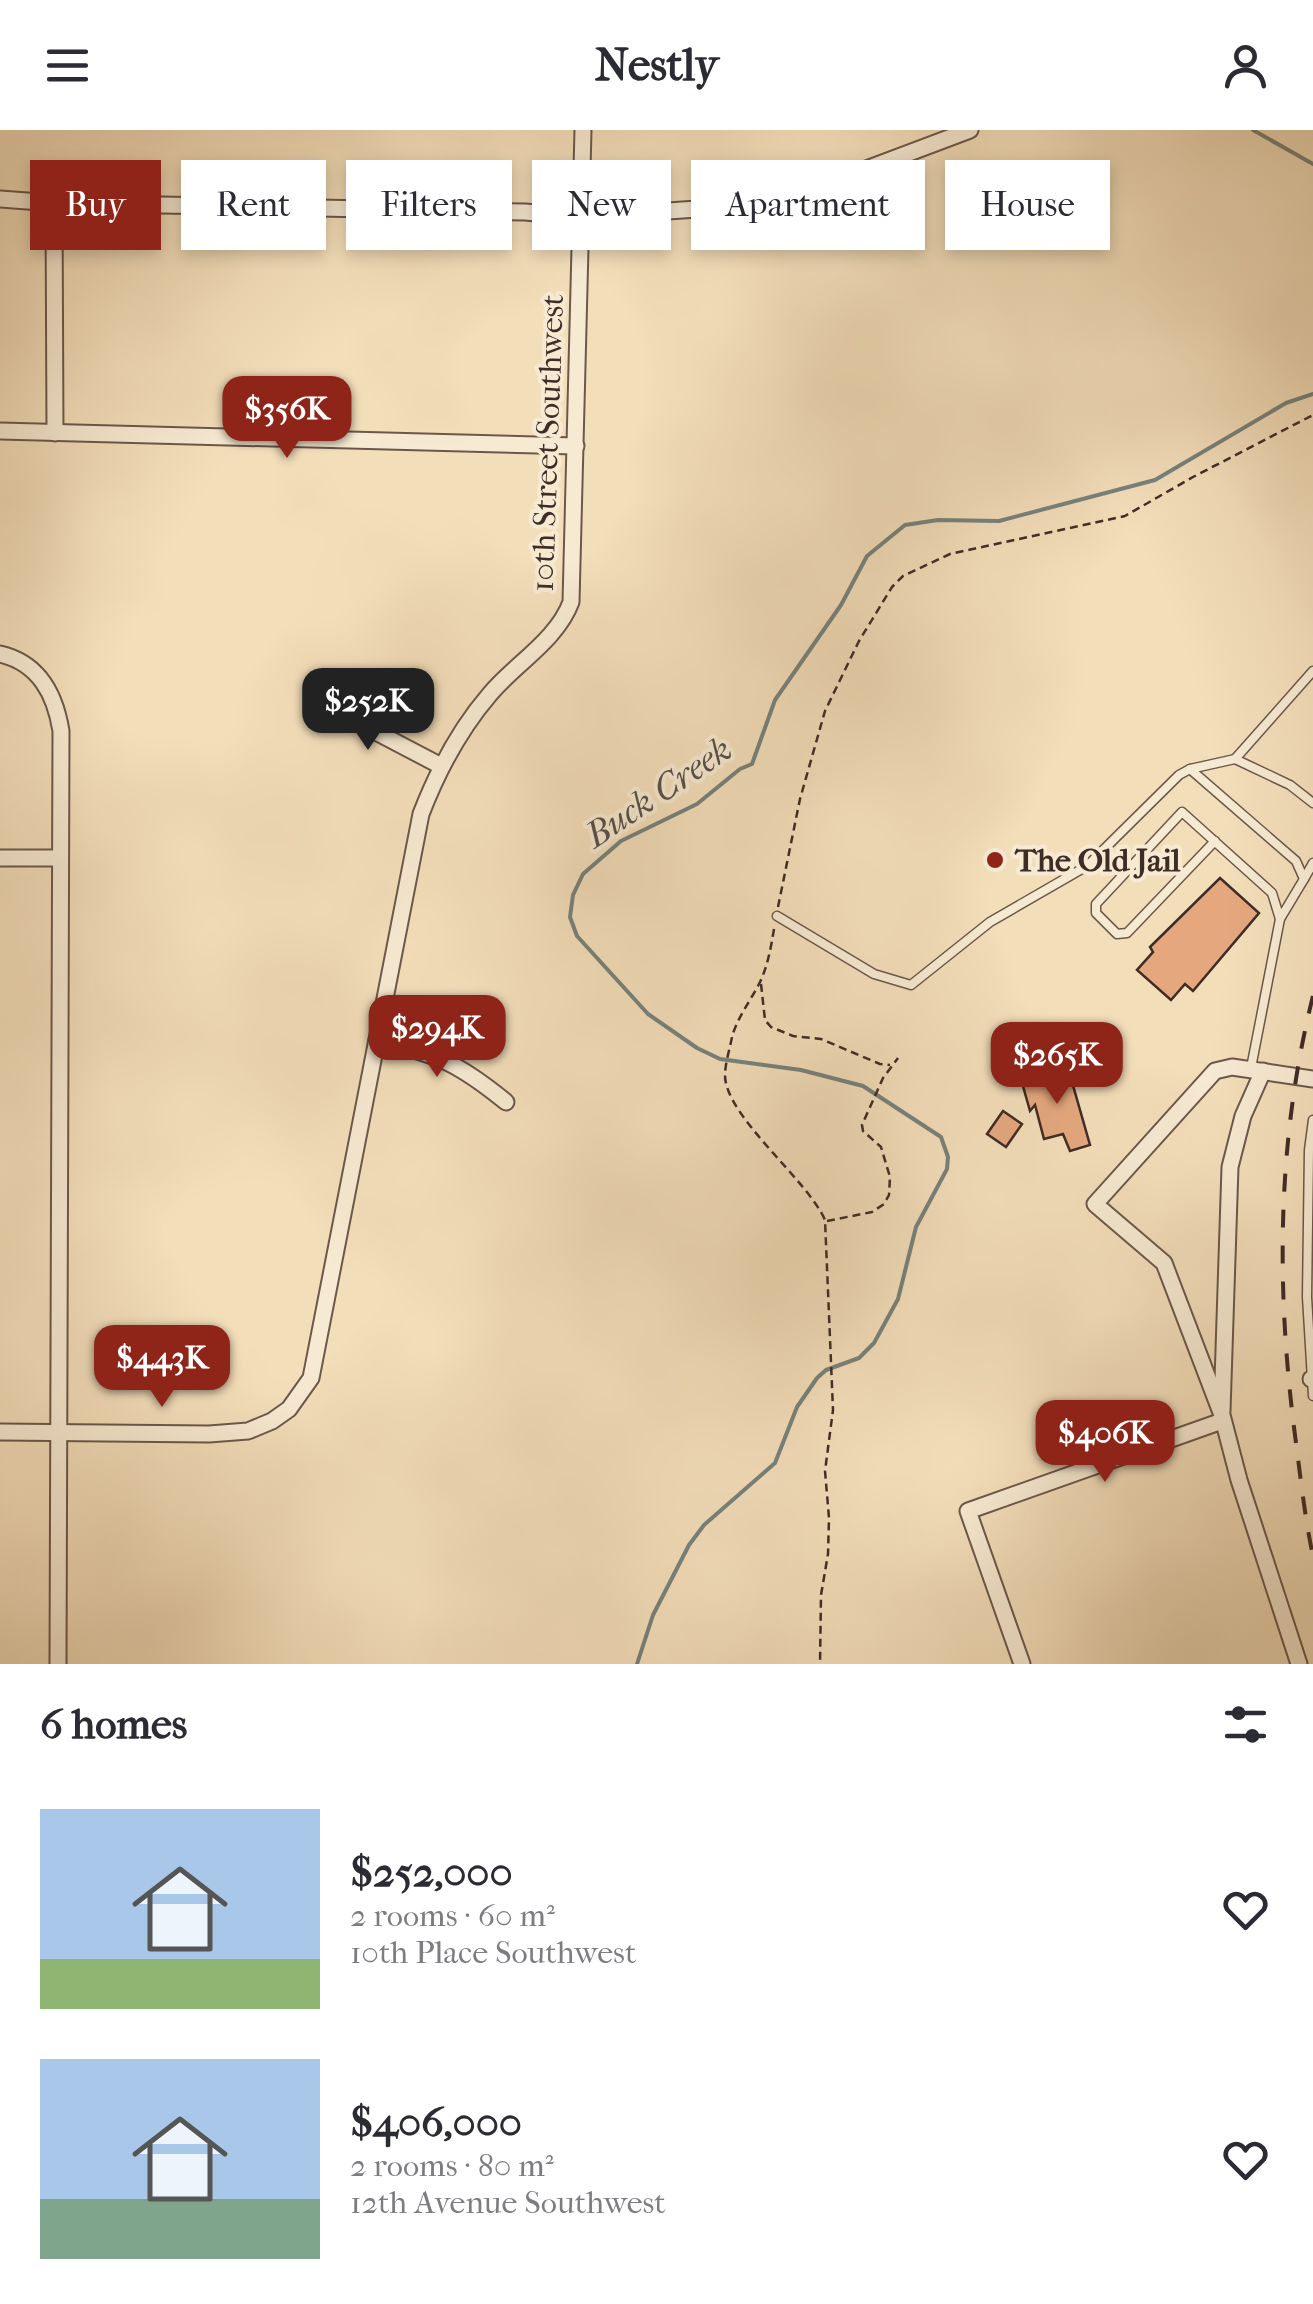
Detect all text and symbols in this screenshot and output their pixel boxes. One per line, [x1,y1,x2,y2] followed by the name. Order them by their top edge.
[40,38,95,93] icon: menu
[1218,38,1273,93] icon: person
[595,39,718,92] text: Nestly
[30,160,161,250] chip: Buy
[181,160,326,250] chip: Rent
[346,160,512,250] chip: Filters
[532,160,671,250] chip: New
[691,160,925,250] chip: Apartment
[945,160,1110,250] chip: House
[524,293,571,593] street label: 10th Street Southwest
[217,376,357,461] pin: $356K
[244,390,330,427] text: $356K
[298,668,438,753] pin: $252K
[324,682,412,719] text: $252K
[576,729,739,857] water label: Buck Creek
[1014,842,1181,879] place label: The Old Jail
[984,849,1006,871] marker: The Old Jail
[367,995,507,1080] pin: $294K
[391,1009,483,1046] text: $294K
[987,1022,1127,1107] pin: $265K
[1013,1036,1101,1073] text: $265K
[92,1325,232,1410] pin: $443K
[116,1339,208,1376] text: $443K
[1035,1400,1175,1485] pin: $406K
[1058,1414,1152,1451] text: $406K
[1218,1697,1273,1752] icon: filters
[40,1700,187,1749] text: 6 homes
[350,1848,513,1897] text: $252,000
[120,1849,240,1969] icon: home
[1218,1882,1273,1937] icon: heart
[350,1897,555,1934] text: 2 rooms · 60 m²
[350,1934,636,1971] text: 10th Place Southwest
[350,2098,522,2147] text: $406,000
[120,2099,240,2219] icon: home
[1218,2132,1273,2187] icon: heart
[350,2147,554,2184] text: 2 rooms · 80 m²
[350,2184,666,2221] text: 12th Avenue Southwest

